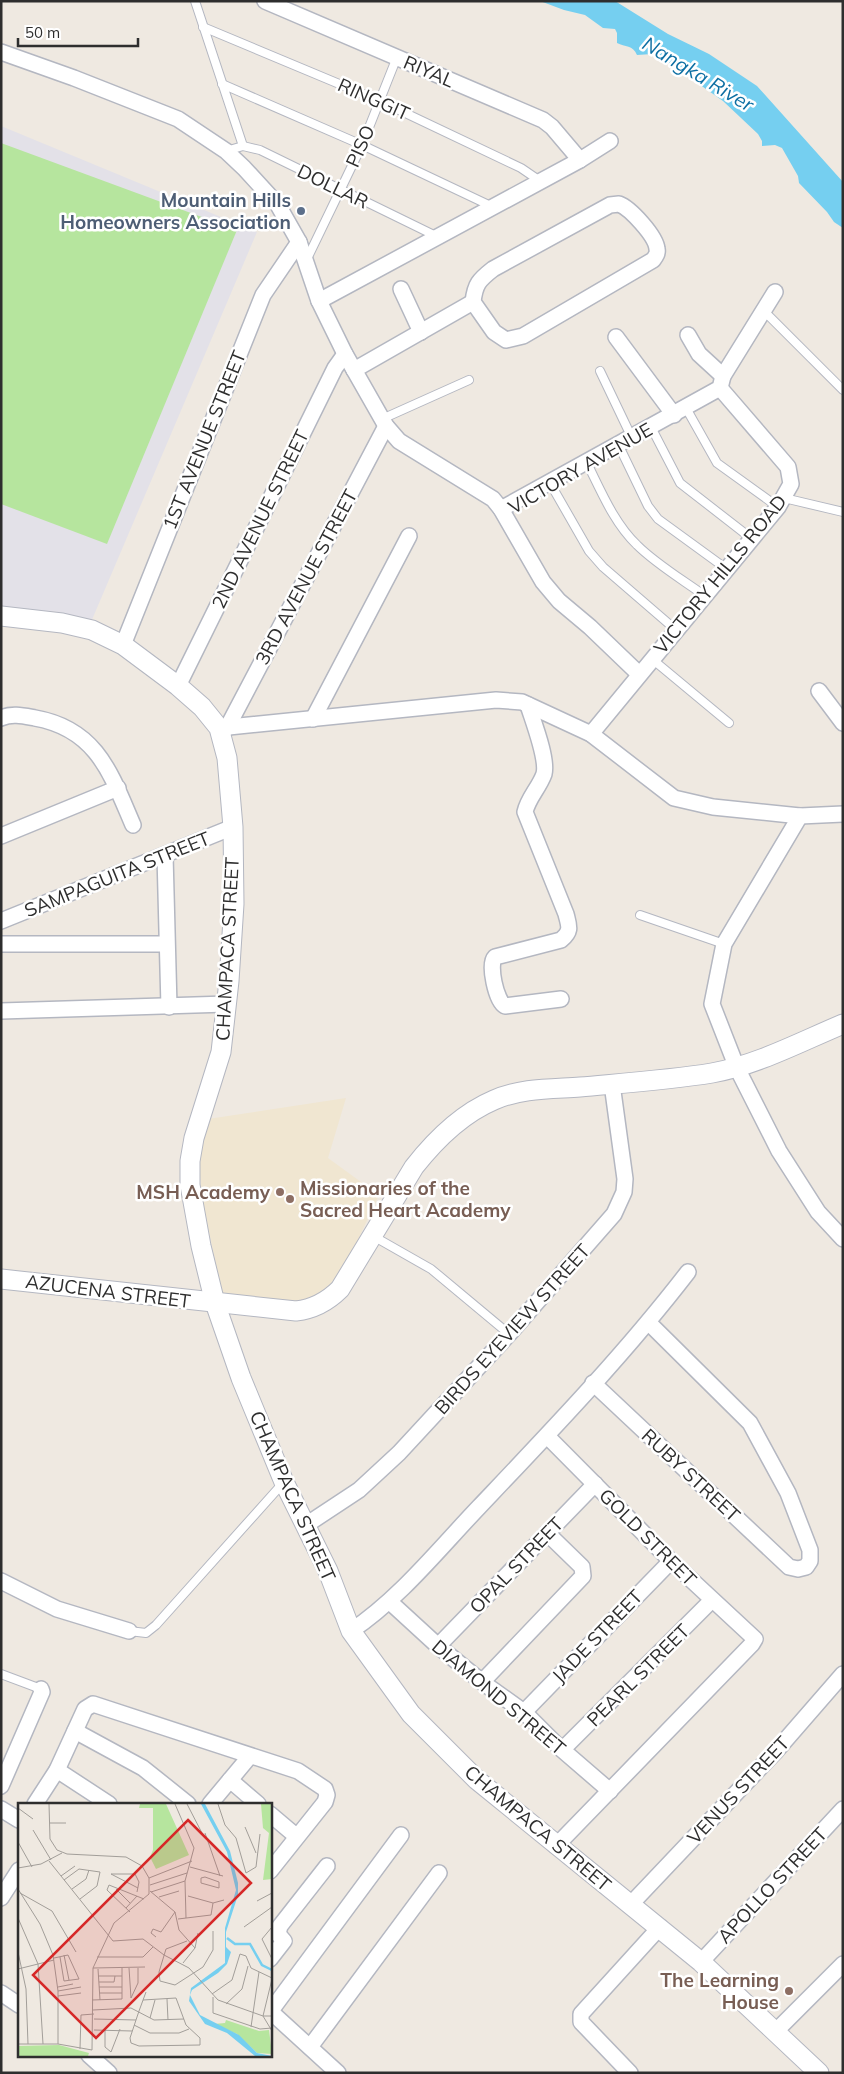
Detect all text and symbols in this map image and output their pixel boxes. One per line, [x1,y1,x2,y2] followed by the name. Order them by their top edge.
[18,15,138,47] scale bar
[25,23,60,42] text: 50 m
[638,31,759,117] water label: Nangka River
[400,50,459,93] street label: RIYAL
[334,72,414,126] street label: RINGGIT
[340,121,380,171] street label: PISO
[293,158,373,214] street label: DOLLAR
[60,188,291,234] place label: Mountain Hills Homeowners Association
[295,205,307,217] marker: Mountain Hills Homeowners Association
[157,347,251,533] street label: 1ST AVENUE STREET
[504,417,656,519] street label: VICTORY AVENUE
[206,425,314,612] street label: 2ND AVENUE STREET
[250,485,363,669] street label: 3RD AVENUE STREET
[648,489,792,659] street label: VICTORY HILLS ROAD
[21,826,214,922] street label: SAMPAGUITA STREET
[210,856,244,1041] street label: CHAMPACA STREET
[300,1176,511,1222] place label: Missionaries of the Sacred Heart Academy
[136,1180,271,1204] place label: MSH Academy
[274,1186,286,1198] marker: MSH Academy
[284,1193,296,1205] marker: Missionaries of the Sacred Heart Academy
[429,1238,595,1419] street label: BIRDS EYEVIEW STREET
[24,1269,192,1313] street label: AZUCENA STREET
[245,1407,342,1585] street label: CHAMPACA STREET
[637,1423,746,1527] street label: RUBY STREET
[594,1483,702,1591] street label: GOLD STREET
[464,1511,568,1618] street label: OPAL STREET
[547,1584,648,1688] street label: JADE STREET
[582,1618,695,1731] street label: PEARL STREET
[427,1634,571,1760] street label: DIAMOND STREET
[682,1731,795,1849] street label: VENUS STREET
[460,1760,617,1897] street label: CHAMPACA STREET
[18,1803,271,2056] inset map
[712,1821,832,1948] street label: APOLLO STREET
[660,1968,779,2014] place label: The Learning House
[783,1985,795,1997] marker: The Learning House

